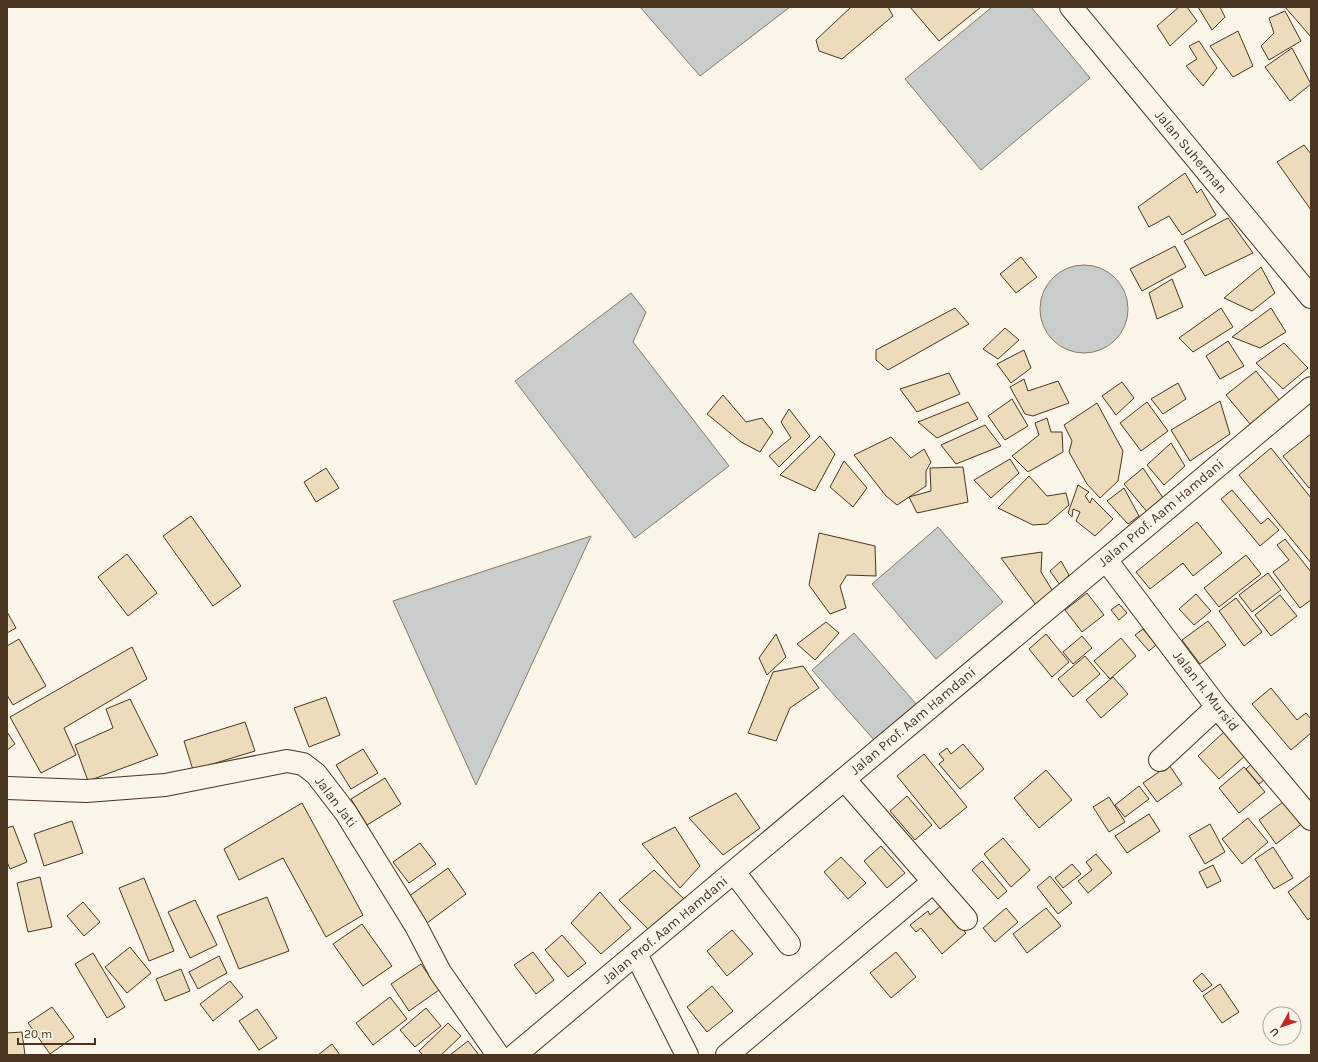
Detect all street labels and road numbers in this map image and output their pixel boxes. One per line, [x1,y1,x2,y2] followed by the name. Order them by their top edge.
[1151,107,1231,197] street label: Jalan Suherman
[1095,455,1227,571] street label: Jalan Prof. Aam Hamdani
[1169,647,1243,735] street label: Jalan H. Mursid
[847,663,979,779] street label: Jalan Prof. Aam Hamdani
[311,773,361,831] street label: Jalan Jati
[599,872,731,988] street label: Jalan Prof. Aam Hamdani

